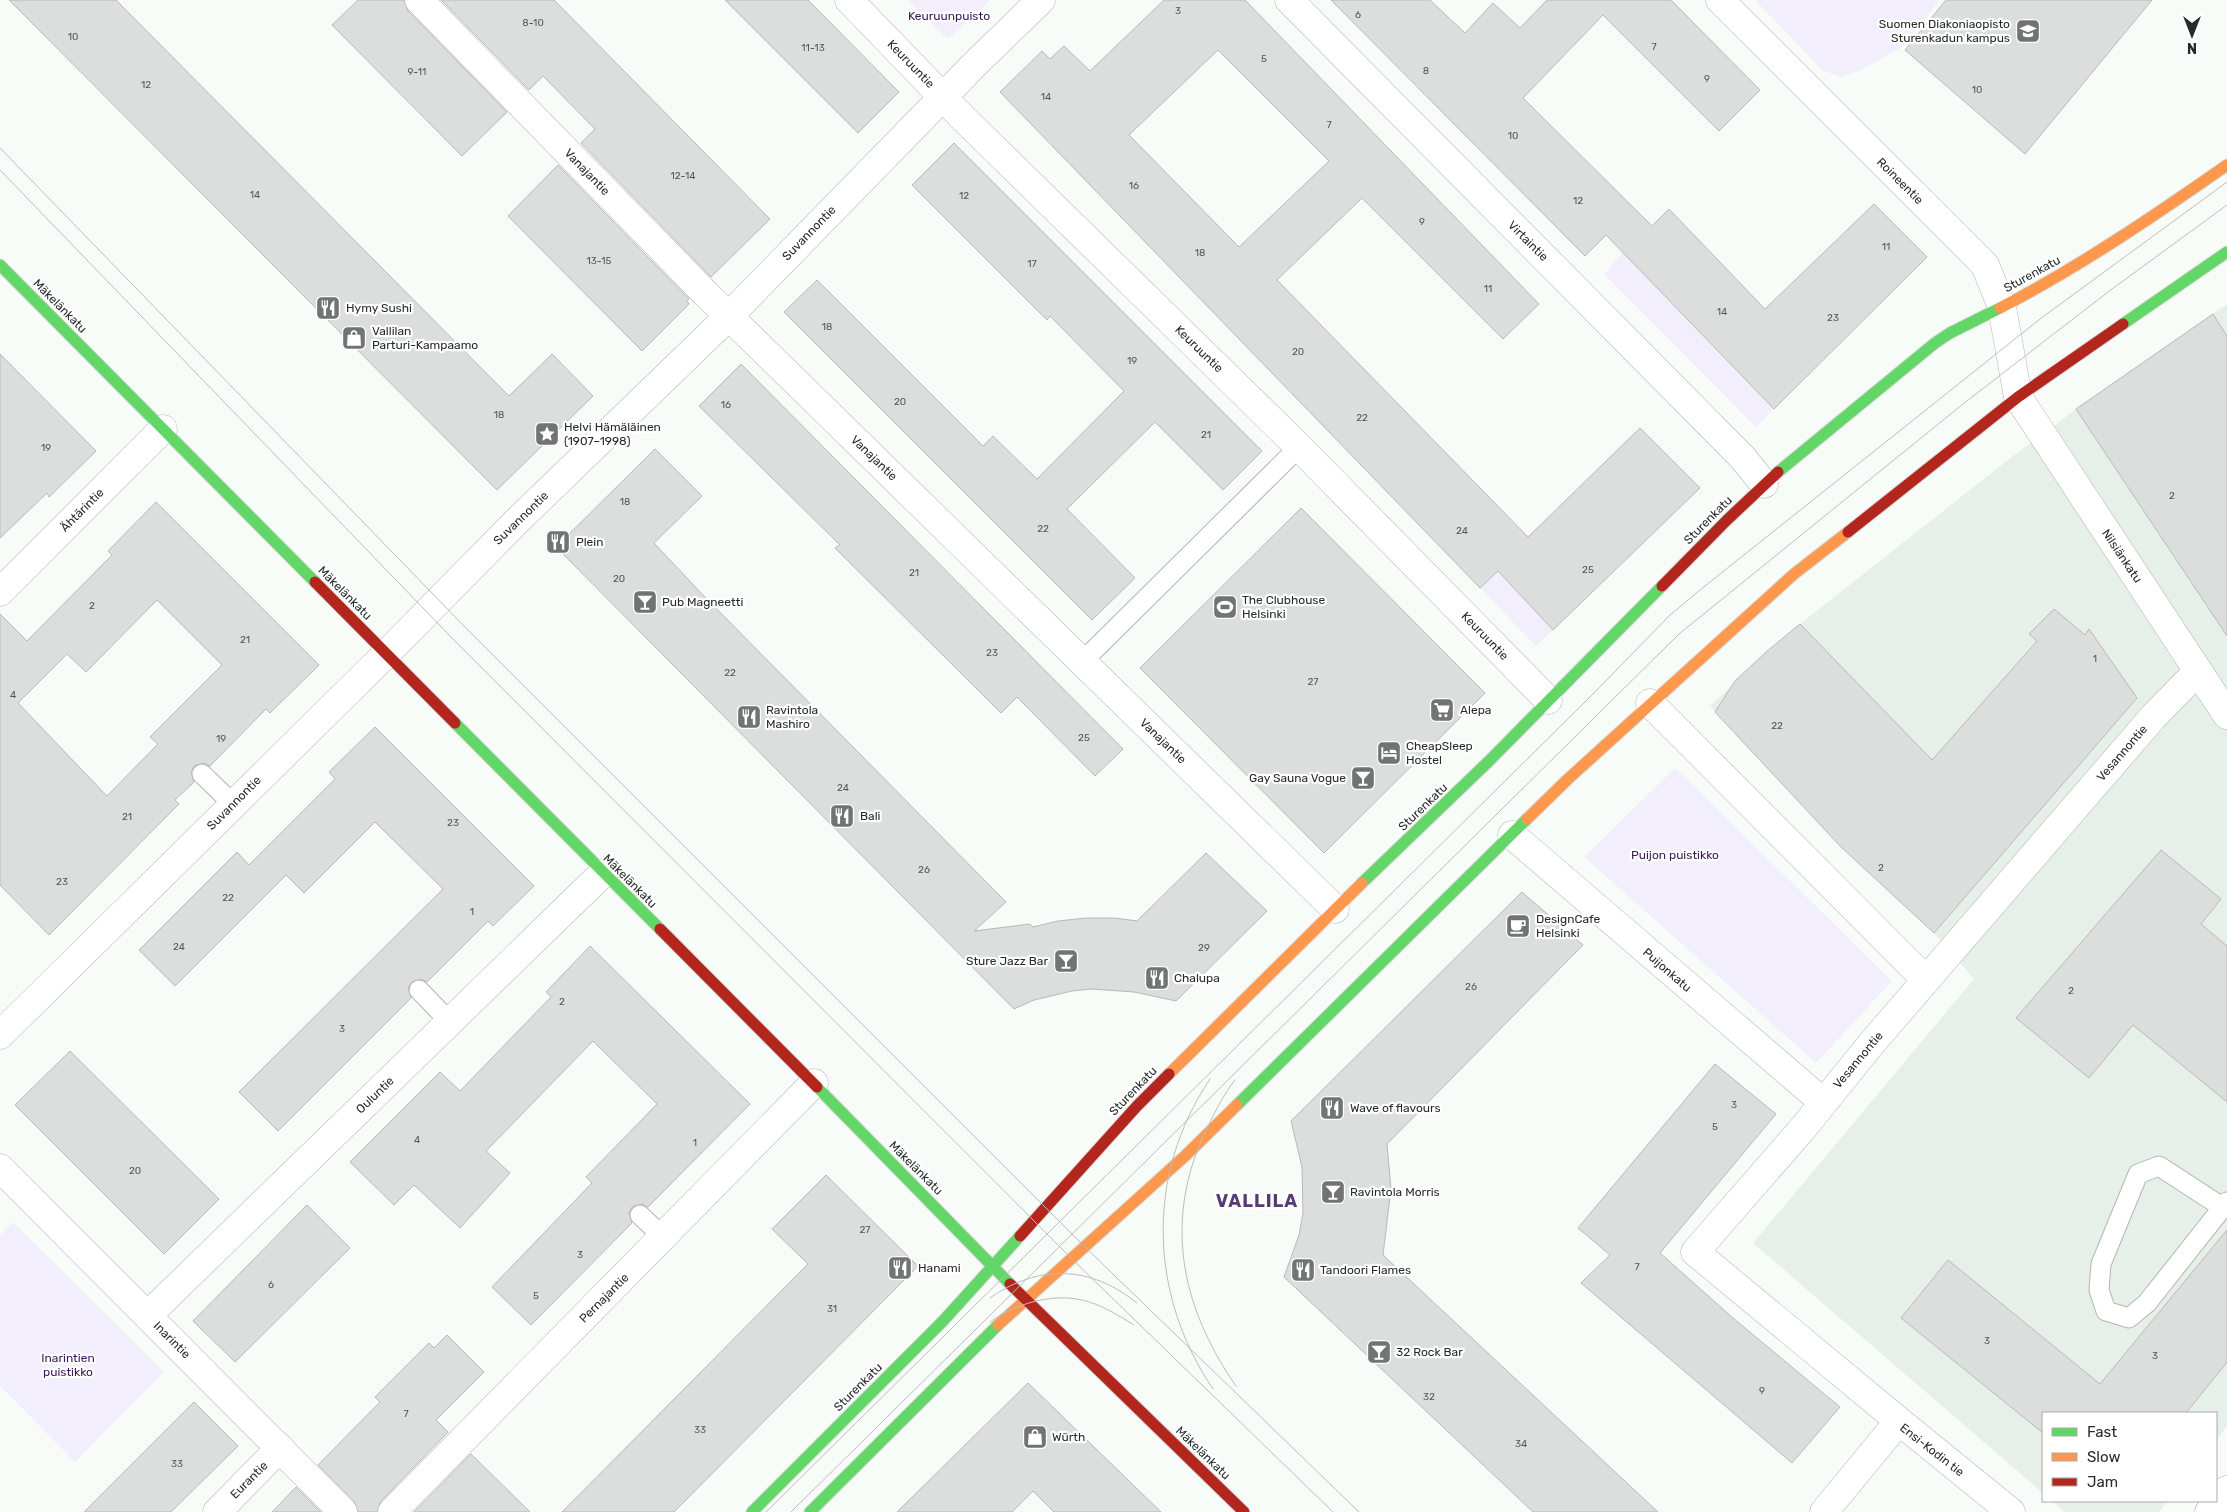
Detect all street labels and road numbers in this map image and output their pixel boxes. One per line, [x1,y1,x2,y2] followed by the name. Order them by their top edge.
[885,37,938,91] street label: Keuruuntie
[561,146,613,198] street label: Vanajantie
[1874,155,1926,207] street label: Roineentie
[779,203,839,263] street label: Suvannontie
[1505,218,1551,264] street label: Virtaintie
[2001,253,2063,295] street label: Sturenkatu
[30,276,90,336] street label: Mäkelänkatu
[1172,323,1226,376] street label: Keuruuntie
[848,432,900,484] street label: Vanajantie
[57,485,107,535] street label: Ähtärintie
[491,488,551,548] street label: Suvannontie
[1681,493,1735,547] street label: Sturenkatu
[2099,527,2145,585] street label: Nilsiänkatu
[315,563,375,623] street label: Mäkelänkatu
[1459,609,1512,663] street label: Keuruuntie
[1137,715,1189,767] street label: Vanajantie
[2094,722,2150,784] street label: Vesannontie
[204,773,264,833] street label: Suvannontie
[1396,780,1450,834] street label: Sturenkatu
[600,851,660,911] street label: Mäkelänkatu
[1640,945,1694,995] street label: Puijonkatu
[1830,1029,1886,1091] street label: Vesannontie
[1106,1064,1160,1118] street label: Sturenkatu
[353,1073,397,1116] street label: Ouluntie
[886,1138,946,1198] street label: Mäkelänkatu
[576,1270,632,1326] street label: Pernajantie
[151,1319,193,1361] street label: Inarintie
[831,1360,885,1414] street label: Sturenkatu
[1897,1421,1967,1479] street label: Ensi-Kodin tie
[1173,1424,1233,1482] street label: Mäkelänkatu
[227,1458,271,1502] street label: Eurantie

